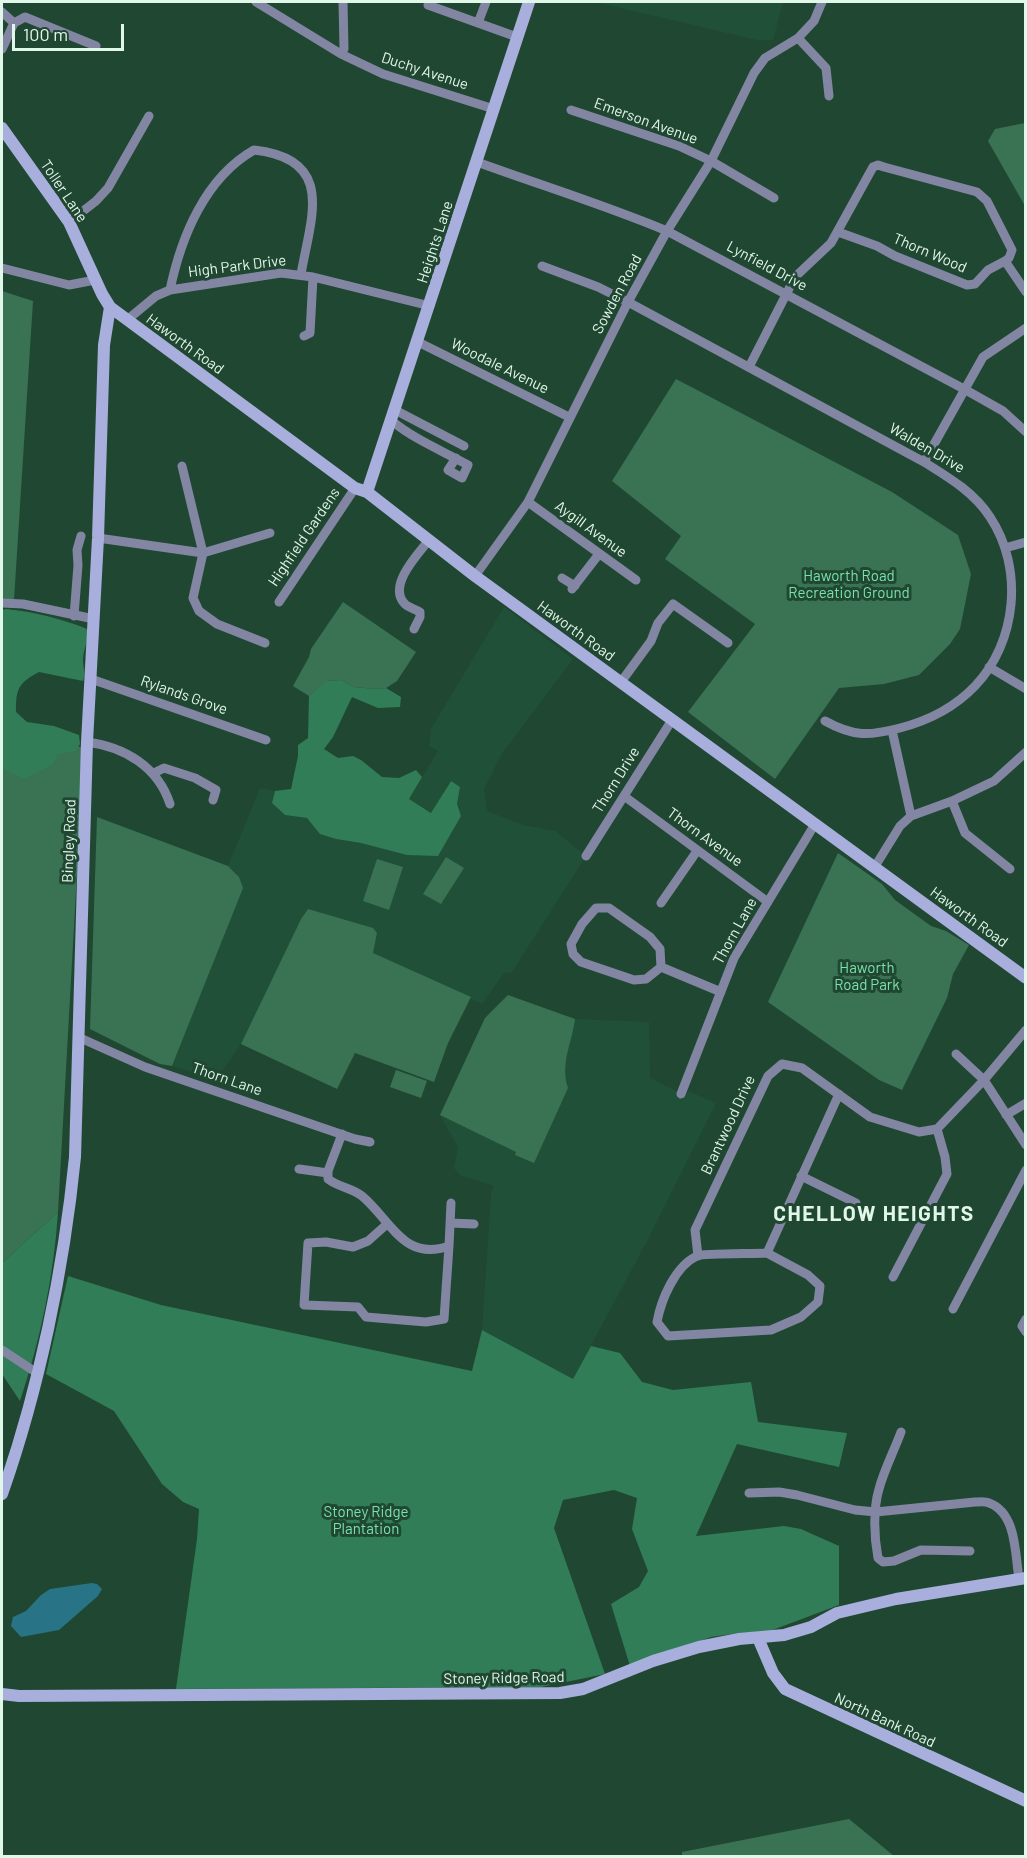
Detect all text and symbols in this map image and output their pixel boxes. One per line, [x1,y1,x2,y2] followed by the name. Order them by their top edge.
[15,12,128,50] scale bar
[23,23,68,45] text: 100 m
[379,48,471,94] street label: Duchy Avenue
[592,94,700,148] street label: Emerson Avenue
[37,156,91,226] street label: Toller Lane
[413,199,457,285] street label: Heights Lane
[890,229,970,277] street label: Thorn Wood
[724,237,810,295] street label: Lynfield Drive
[187,251,287,281] street label: High Park Drive
[588,251,646,337] street label: Sowden Road
[143,310,227,378] street label: Haworth Road
[448,335,552,397] street label: Woodale Avenue
[886,419,968,477] street label: Walden Drive
[264,484,344,590] street label: Highfield Gardens
[551,497,631,561] street label: Aygill Avenue
[788,567,910,602] park label: Haworth Road Recreation Ground
[534,597,618,665] street label: Haworth Road
[138,672,230,718] street label: Rylands Grove
[589,744,643,816] street label: Thorn Drive
[59,799,79,883] street label: Bingley Road
[664,804,746,870] street label: Thorn Avenue
[927,883,1011,951] street label: Haworth Road
[709,895,761,967] street label: Thorn Lane
[834,959,900,994] park label: Haworth Road Park
[189,1059,265,1099] street label: Thorn Lane
[697,1072,759,1178] street label: Brantwood Drive
[773,1201,975,1227] district label: CHELLOW HEIGHTS
[323,1503,409,1538] park label: Stoney Ridge Plantation
[443,1668,565,1688] street label: Stoney Ridge Road
[832,1689,938,1751] street label: North Bank Road

